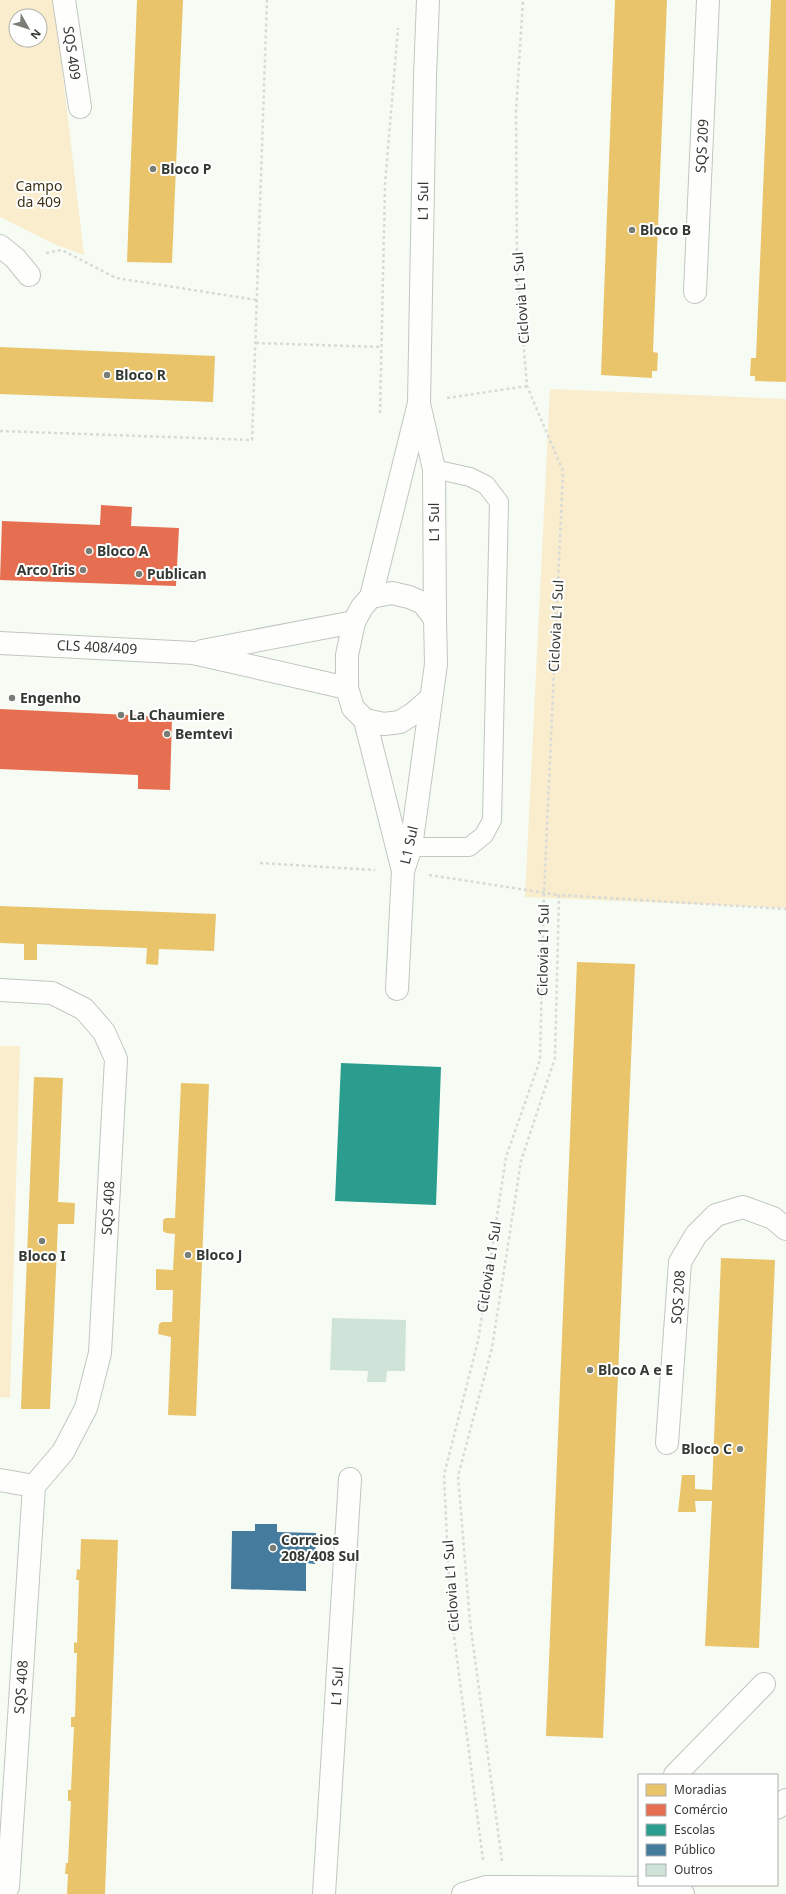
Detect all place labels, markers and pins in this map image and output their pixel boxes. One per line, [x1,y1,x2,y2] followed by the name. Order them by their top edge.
[161,159,212,178] place label: Bloco P
[148,164,158,174] marker: Bloco P
[640,220,691,239] place label: Bloco B
[627,225,637,235] marker: Bloco B
[115,365,167,384] place label: Bloco R
[102,370,112,380] marker: Bloco R
[97,541,149,560] place label: Bloco A
[84,546,94,556] marker: Bloco A
[17,560,75,579] place label: Arco Iris
[147,564,207,583] place label: Publican
[78,565,88,575] marker: Arco Iris
[134,569,144,579] marker: Publican
[20,688,81,707] place label: Engenho
[7,693,17,703] marker: Engenho
[129,705,225,724] place label: La Chaumiere
[116,710,126,720] marker: La Chaumiere
[175,724,233,743] place label: Bemtevi
[162,729,172,739] marker: Bemtevi
[37,1236,47,1246] marker: Bloco I
[196,1245,242,1264] place label: Bloco J
[18,1246,66,1265] place label: Bloco I
[183,1250,193,1260] marker: Bloco J
[598,1360,673,1379] place label: Bloco A e E
[585,1365,595,1375] marker: Bloco A e E
[681,1439,732,1458] place label: Bloco C
[735,1444,745,1454] marker: Bloco C
[281,1530,359,1565] place label: Correios 208/408 Sul
[268,1543,278,1553] marker: Correios 208/408 Sul

